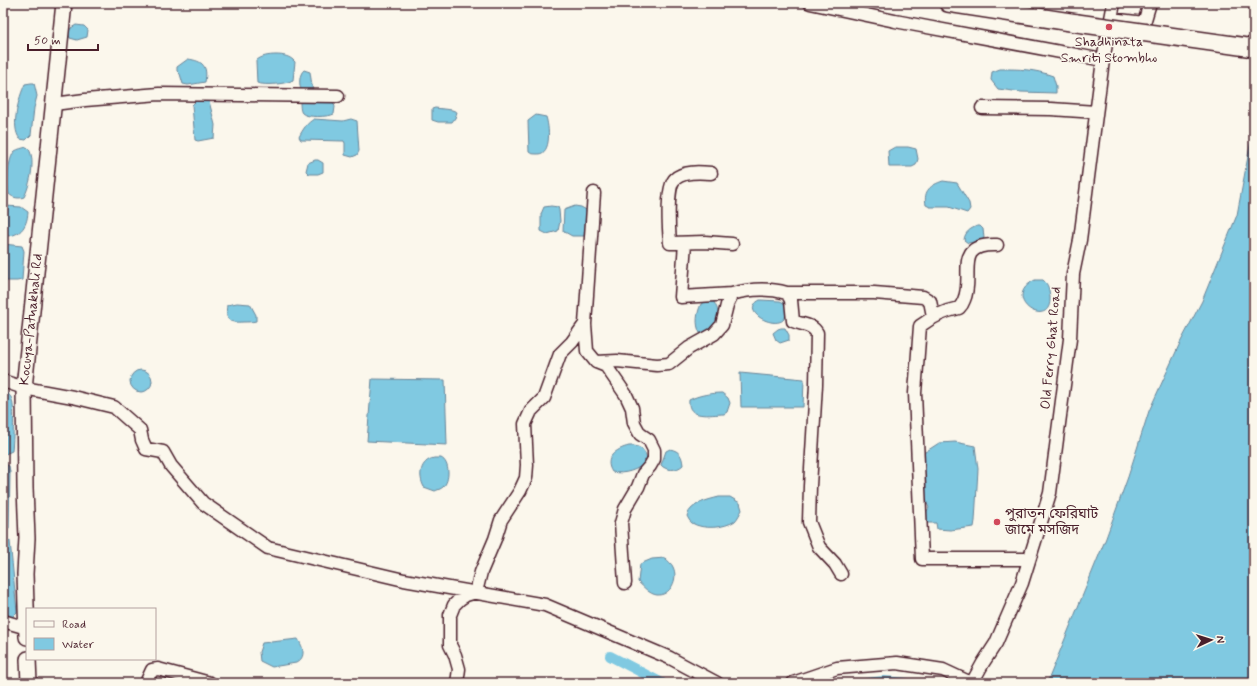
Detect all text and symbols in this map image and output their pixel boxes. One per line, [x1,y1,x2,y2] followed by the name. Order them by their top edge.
[1104,22,1114,32] marker: Shadhinata Smriti Stombho
[28,26,98,52] scale bar
[34,33,61,49] text: 50 m
[1061,33,1157,67] place label: Shadhinata Smriti Stombho
[15,253,47,386] street label: Kocuya-Patuakhali Rd
[1037,286,1065,410] street label: Old Ferry Ghat Road
[1004,505,1098,539] place label: পুরাতন ফেরিঘাট জামে মসজিদ
[992,517,1002,527] marker: পুরাতন ফেরিঘাট জামে মসজিদ
[26,608,156,660] legend
[62,617,86,633] text: Road
[1191,620,1231,660] north arrow
[1213,635,1227,644] text: N
[62,637,94,653] text: Water

